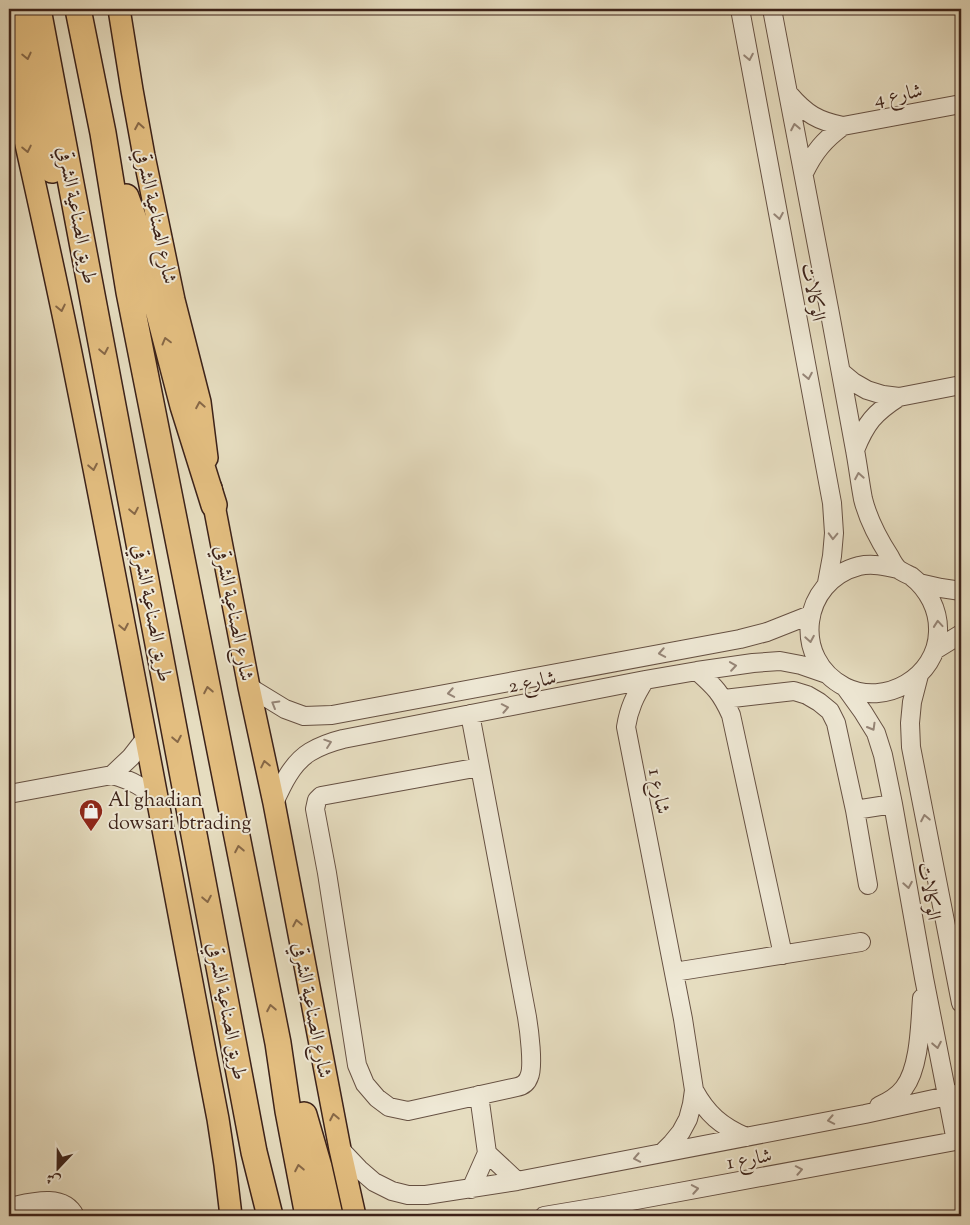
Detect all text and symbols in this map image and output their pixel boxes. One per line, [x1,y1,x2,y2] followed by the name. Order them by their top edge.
[21,52,32,61] one-way arrow
[743,52,754,61] one-way arrow
[872,78,926,116] street label: شارع 4
[134,122,144,131] one-way arrow
[790,123,801,131] one-way arrow
[48,144,103,287] street label: طريق الصناعية الشرقي
[21,145,31,154] one-way arrow
[125,146,183,287] street label: شارع الصناعية الشرقي
[773,212,783,221] one-way arrow
[792,261,831,324] street label: الوكالات
[55,304,66,313] one-way arrow
[161,336,172,345] one-way arrow
[98,347,108,355] one-way arrow
[803,372,813,381] one-way arrow
[195,400,205,409] one-way arrow
[88,463,98,472] one-way arrow
[855,472,865,480] one-way arrow
[128,506,138,515] one-way arrow
[828,533,839,541] one-way arrow
[123,542,178,685] street label: طريق الصناعية الشرقي
[204,543,260,684] street label: شارع الصناعية الشرقي
[932,620,943,628] one-way arrow
[118,623,128,631] one-way arrow
[805,635,815,643] one-way arrow
[658,648,667,658] one-way arrow
[730,661,738,672] one-way arrow
[506,665,559,703] street label: شارع 2
[203,685,214,694] one-way arrow
[446,687,455,697] one-way arrow
[272,700,281,710] one-way arrow
[500,703,509,713] one-way arrow
[866,721,876,730] one-way arrow
[171,735,181,744] one-way arrow
[324,739,332,749] one-way arrow
[261,759,271,768] one-way arrow
[638,766,676,817] street label: شارع 1
[108,787,251,839] place label: Al ghadian dowsari btrading
[78,798,104,832] shop icon: Al ghadian dowsari btrading
[920,814,931,823] one-way arrow
[235,845,245,853] one-way arrow
[908,860,947,923] street label: الوكالات
[902,880,912,889] one-way arrow
[201,895,211,903] one-way arrow
[292,919,302,928] one-way arrow
[198,940,253,1083] street label: طريق الصناعية الشرقي
[282,940,338,1081] street label: شارع الصناعية الشرقي
[266,1004,277,1013] one-way arrow
[931,1040,942,1049] one-way arrow
[329,1113,340,1122] one-way arrow
[827,1115,835,1125] one-way arrow
[32,1142,82,1192] north arrow
[724,1142,775,1180] street label: شارع 1
[633,1152,642,1163] one-way arrow
[295,1164,305,1173] one-way arrow
[44,1166,64,1190] text: ش
[795,1166,803,1176] one-way arrow
[691,1185,700,1195] one-way arrow

